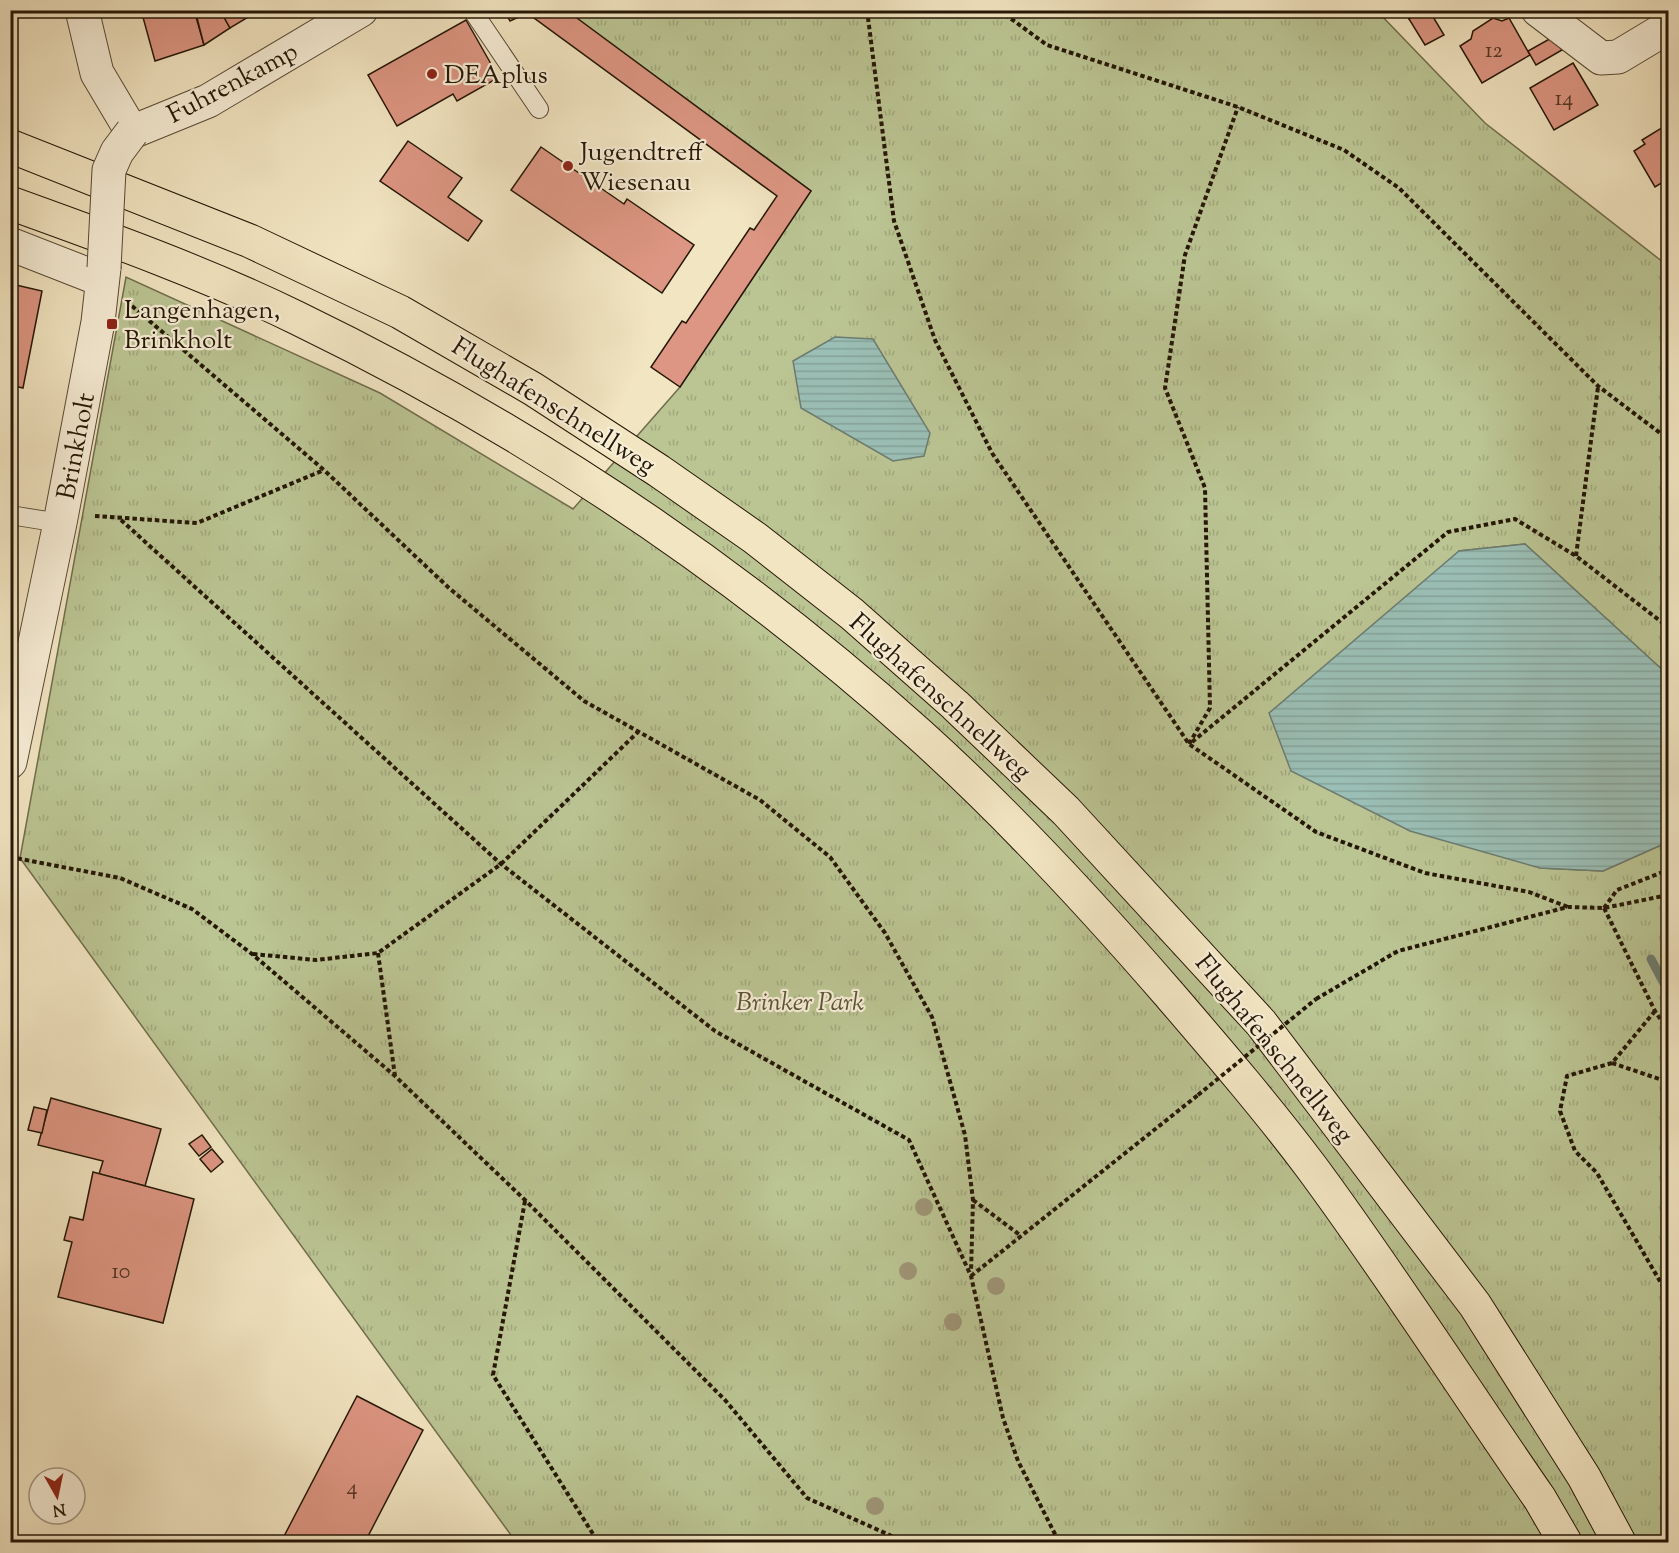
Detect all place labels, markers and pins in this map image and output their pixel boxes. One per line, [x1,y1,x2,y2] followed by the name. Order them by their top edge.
[444,58,548,95] place label: DEAplus
[425,67,439,81] marker: DEAplus
[578,135,704,202] place label: Jugendtreff Wiesenau
[561,159,575,173] marker: Jugendtreff Wiesenau
[124,293,280,360] place label: Langenhagen, Brinkholt
[105,317,119,331] marker: Langenhagen, Brinkholt

